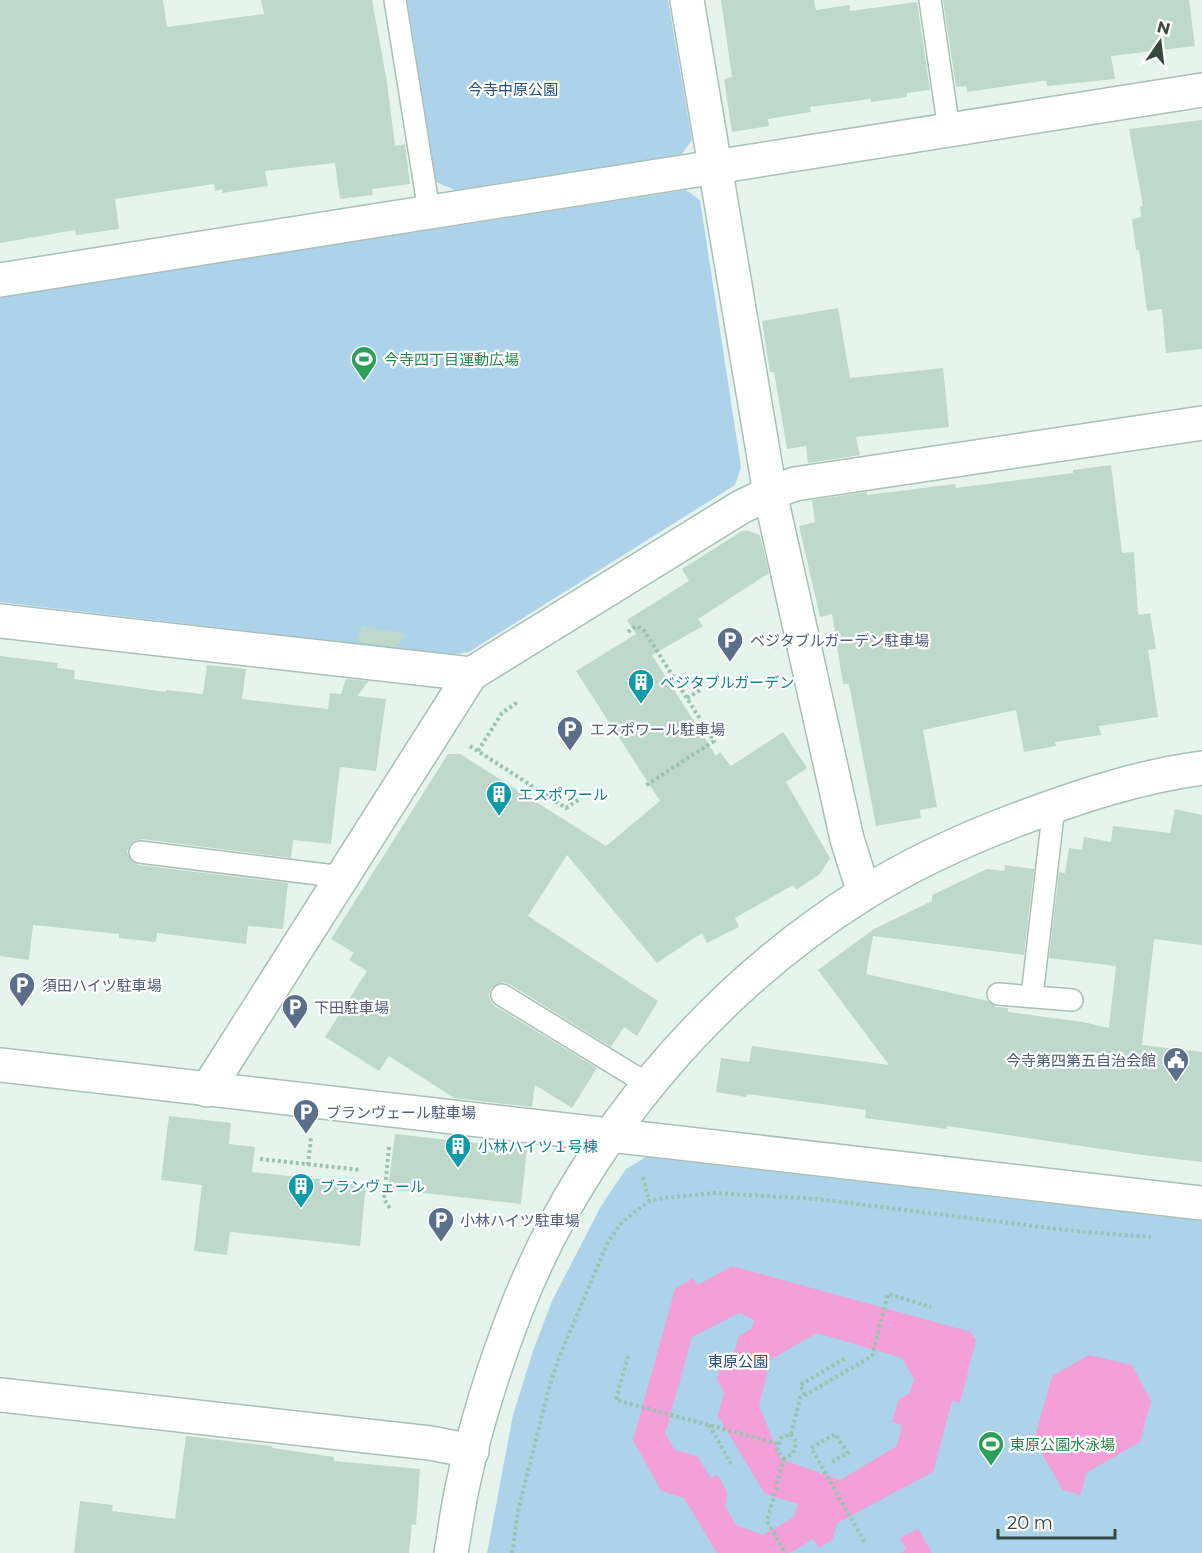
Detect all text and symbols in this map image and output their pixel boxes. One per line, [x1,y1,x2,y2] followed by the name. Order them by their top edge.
[1130,12,1190,72] north arrow
[1155,17,1172,39] text: N
[468,80,558,99] park label: 今寺中原公園
[349,344,379,382] sports icon: 今寺四丁目運動広場
[384,350,519,369] place label: 今寺四丁目運動広場
[715,625,745,663] parking icon: ベジタブルガーデン駐車場
[750,631,929,650] place label: ベジタブルガーデン駐車場
[626,667,656,705] building icon: ベジタブルガーデン
[660,673,794,692] place label: ベジタブルガーデン
[555,714,585,752] parking icon: エスポワール駐車場
[590,720,725,739] place label: エスポワール駐車場
[484,779,514,817] building icon: エスポワール
[518,785,608,804] place label: エスポワール
[7,970,37,1008] parking icon: 須田ハイツ駐車場
[42,976,162,995] place label: 須田ハイツ駐車場
[280,992,310,1030] parking icon: 下田駐車場
[314,998,389,1017] place label: 下田駐車場
[1161,1045,1191,1083] public building icon: 今寺第四第五自治会館
[1006,1051,1156,1070] place label: 今寺第四第五自治会館
[291,1097,321,1135] parking icon: ブランヴェール駐車場
[326,1103,476,1122] place label: ブランヴェール駐車場
[443,1131,473,1169] building icon: 小林ハイツ１号棟
[478,1137,598,1156] place label: 小林ハイツ１号棟
[286,1171,316,1209] building icon: ブランヴェール
[320,1177,425,1196] place label: ブランヴェール
[426,1205,456,1243] parking icon: 小林ハイツ駐車場
[460,1211,580,1230] place label: 小林ハイツ駐車場
[708,1352,768,1371] park label: 東原公園
[976,1429,1006,1467] sports icon: 東原公園水泳場
[1010,1435,1115,1454] place label: 東原公園水泳場
[998,1502,1115,1540] scale bar
[1007,1512,1053,1534] text: 20 m

